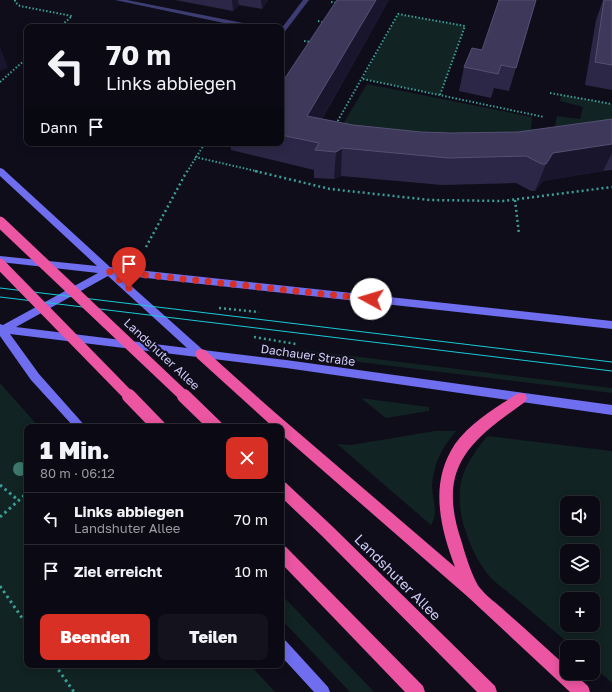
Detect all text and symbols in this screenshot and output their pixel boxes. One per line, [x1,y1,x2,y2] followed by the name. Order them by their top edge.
[106,38,171,71] text: 70 m
[40,40,92,92] icon: left
[106,72,237,94] text: Links abbiegen
[85,116,107,138] icon: arrive
[40,118,77,136] text: Dann
[112,247,146,288] pin
[118,253,140,275] icon: arrive
[350,278,392,320] position arrow
[121,315,203,393] street label: Landshuter Allee
[260,341,356,369] street label: Dachauer Straße
[40,435,110,464] text: 1 Min.
[226,437,268,479] button: close
[40,465,115,481] text: 80 m · 06:12
[560,496,600,680] map controls
[560,496,600,536] button: sound
[74,502,184,520] text: Links abbiegen
[40,508,62,530] icon: left
[234,510,268,528] text: 70 m
[74,520,180,536] text: Landshuter Allee
[351,530,445,624] street label: Landshuter Allee
[560,544,600,584] button: layers
[40,560,62,582] icon: arrive
[74,562,162,580] text: Ziel erreicht
[234,562,268,580] text: 10 m
[560,592,600,632] button: +
[40,614,150,660] button: Beenden
[158,614,268,660] button: Teilen
[560,640,600,680] button: −

